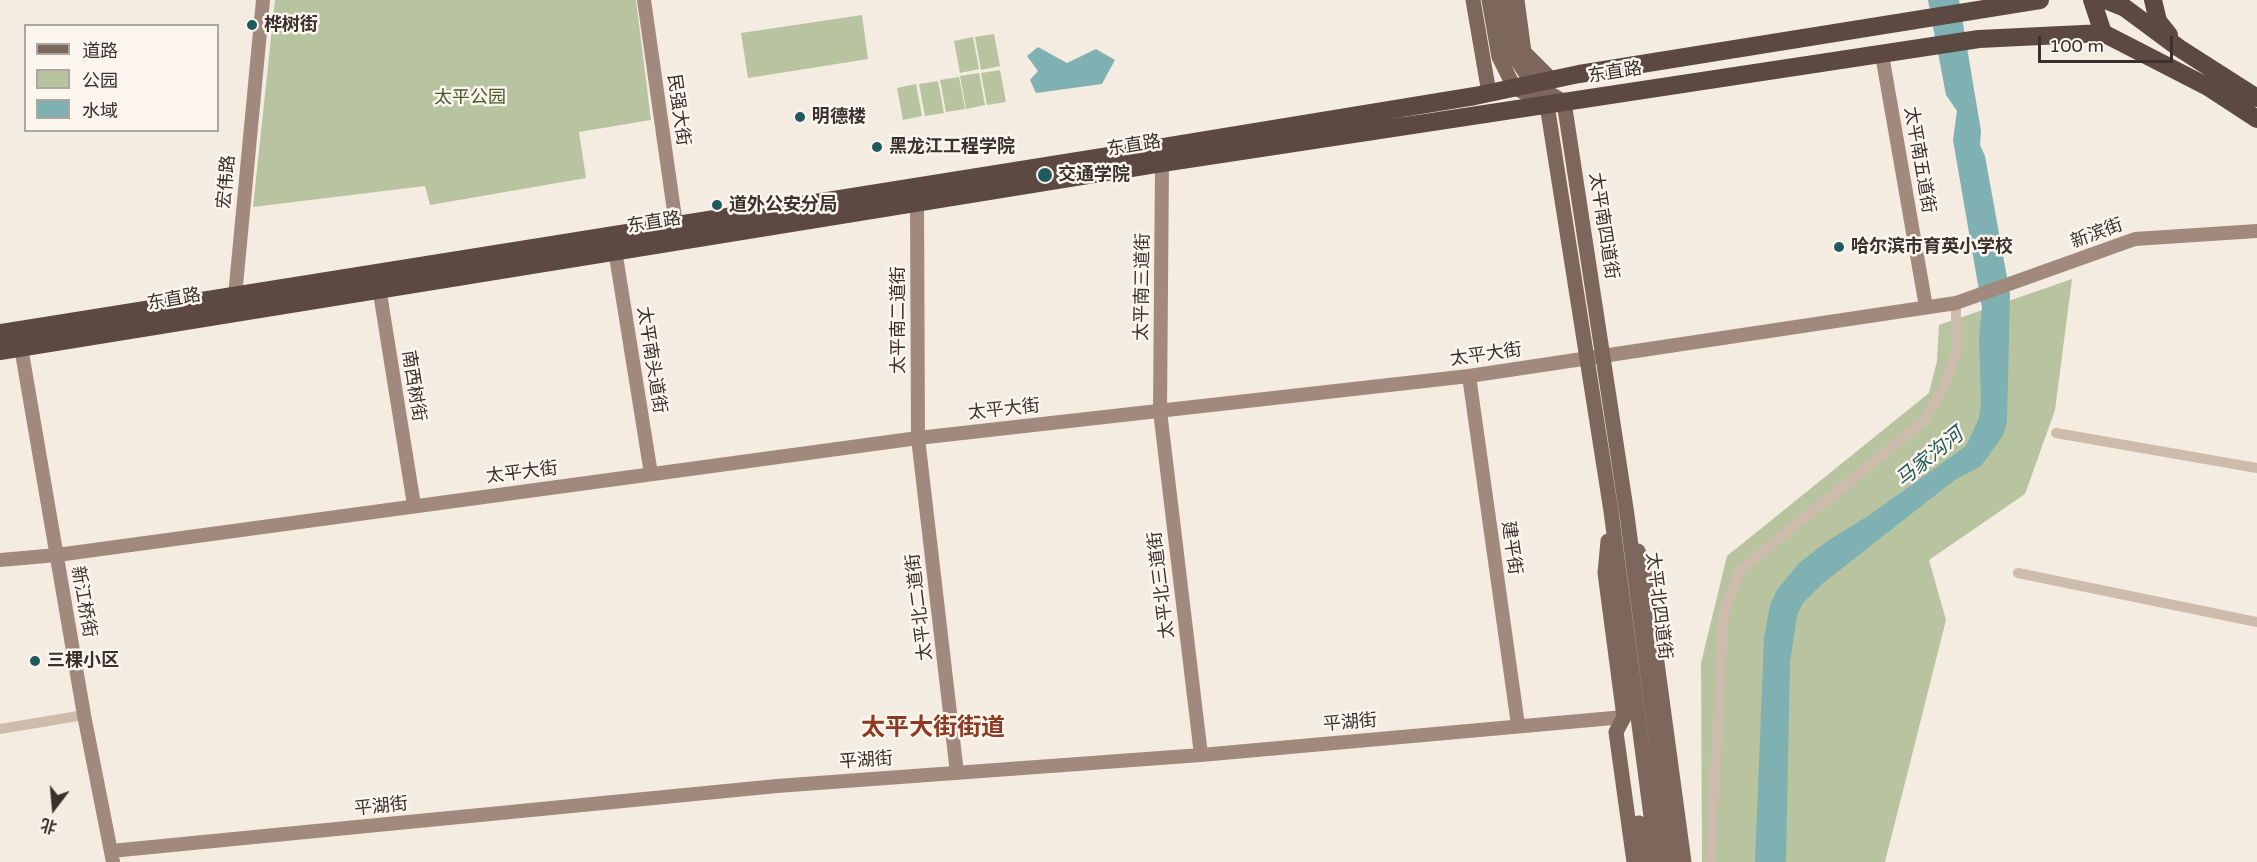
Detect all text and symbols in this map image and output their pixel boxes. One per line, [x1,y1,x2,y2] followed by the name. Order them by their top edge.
[264,14,318,36] place label: 桦树街
[245,18,259,32] marker: 桦树街
[24,24,219,132] legend
[2041,24,2176,62] scale bar
[2049,35,2104,57] text: 100 m
[82,40,118,62] text: 道路
[1587,58,1643,88] street label: 东直路
[82,70,118,92] text: 公园
[662,73,694,147] street label: 民强大街
[434,87,506,109] park label: 太平公园
[82,100,118,122] text: 水域
[1899,105,1939,215] street label: 太平南五道街
[812,106,866,128] place label: 明德楼
[793,110,807,124] marker: 明德楼
[1106,131,1162,161] street label: 东直路
[889,136,1015,158] place label: 黑龙江工程学院
[870,140,884,154] marker: 黑龙江工程学院
[214,154,240,210] street label: 宏伟路
[1058,164,1130,186] place label: 交通学院
[1036,166,1054,184] marker: 交通学院
[1584,171,1622,281] street label: 太平南四道街
[729,194,837,216] place label: 道外公安分局
[710,198,724,212] marker: 道外公安分局
[626,208,682,238] street label: 东直路
[2068,215,2126,253] street label: 新滨街
[1131,233,1155,341] street label: 太平南三道街
[1851,236,2013,258] place label: 哈尔滨市育英小学校
[1832,240,1846,254] marker: 哈尔滨市育英小学校
[888,266,910,374] street label: 太平南二道街
[146,285,202,315] street label: 东直路
[632,305,670,415] street label: 太平南头道街
[1449,339,1523,371] street label: 太平大街
[397,349,429,423] street label: 南西树街
[967,395,1041,425] street label: 太平大街
[1891,424,1969,492] water label: 马家沟河
[485,458,559,488] street label: 太平大街
[1497,520,1525,576] street label: 建平街
[1145,530,1179,640] street label: 太平北三道街
[1641,551,1675,661] street label: 太平北四道街
[903,552,937,662] street label: 太平北二道街
[66,565,100,639] street label: 新江桥街
[47,650,119,672] place label: 三棵小区
[28,654,42,668] marker: 三棵小区
[1322,710,1378,736] street label: 平湖街
[861,715,1005,743] district label: 太平大街街道
[838,748,894,774] street label: 平湖街
[24,778,84,838] north arrow
[353,793,409,821] street label: 平湖街
[39,813,60,837] text: 北

